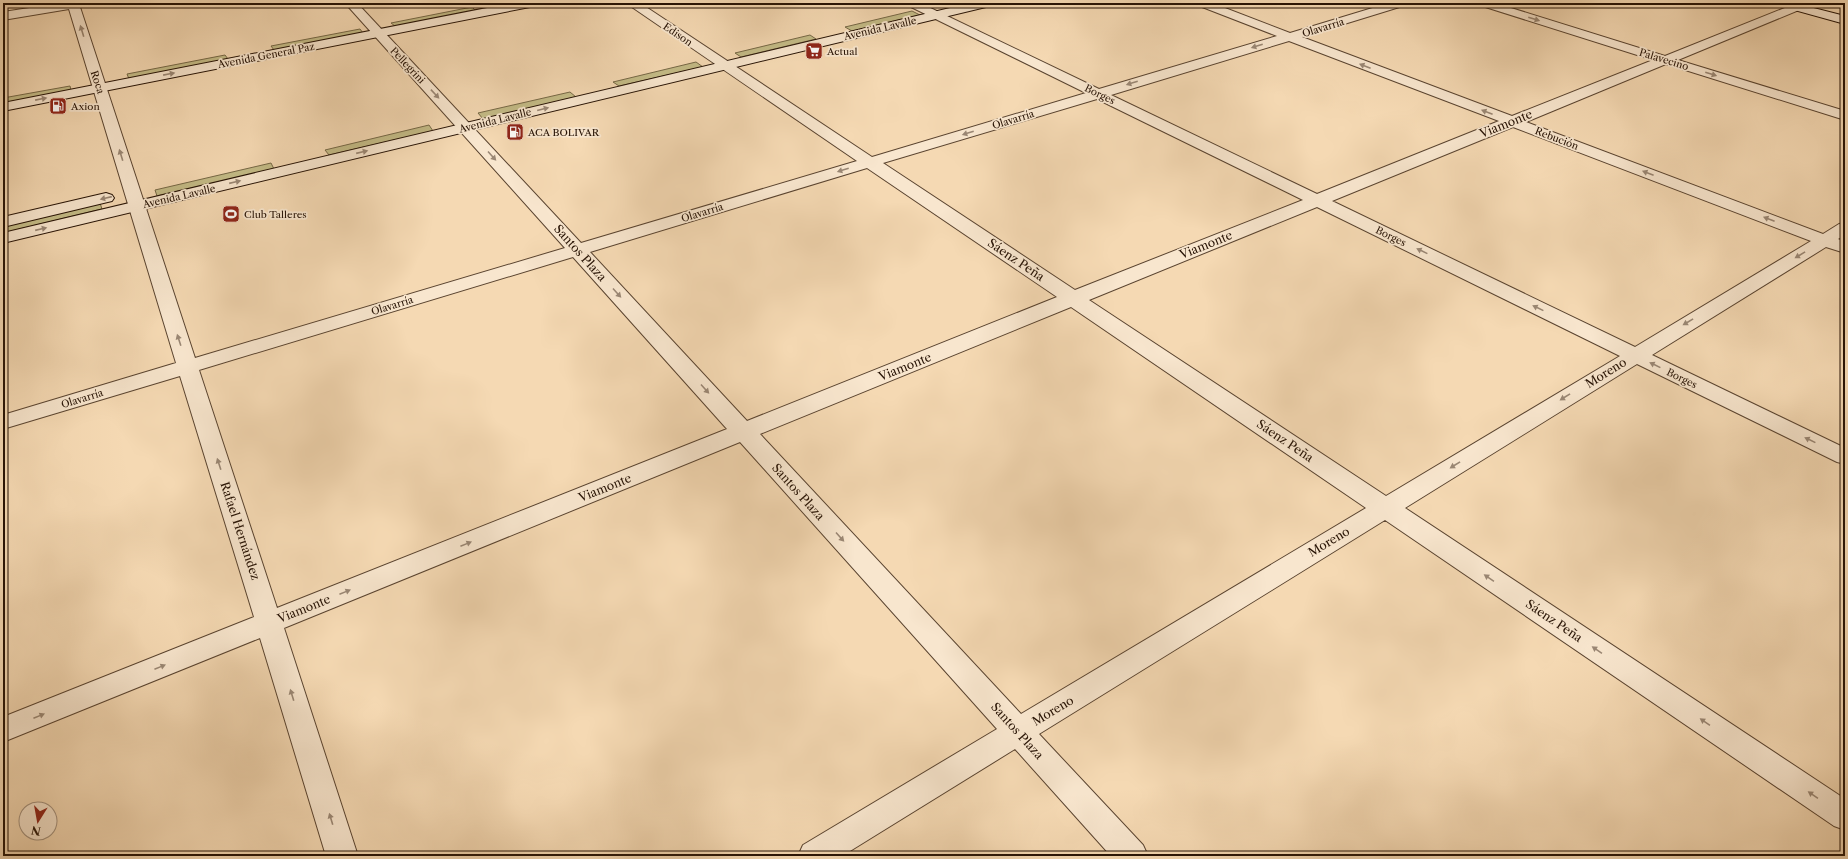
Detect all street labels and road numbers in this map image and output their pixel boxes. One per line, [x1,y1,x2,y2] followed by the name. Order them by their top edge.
[842,14,918,43] street label: Avenida Lavalle
[1301,15,1346,40] street label: Olavarría
[660,20,696,49] street label: Edison
[216,40,316,71] street label: Avenida General Paz
[387,44,428,86] street label: Pellegrini
[1638,46,1690,73] street label: Palavecino
[88,69,108,96] street label: Roca
[1082,81,1117,107] street label: Borges
[457,105,533,136] street label: Avenida Lavalle
[1476,106,1535,141] street label: Viamonte
[991,107,1036,132] street label: Olavarría
[1533,124,1581,153] street label: Rebución
[141,182,217,211] street label: Avenida Lavalle
[680,200,725,225] street label: Olavarría
[551,221,610,285] street label: Santos Plaza
[1373,223,1408,249] street label: Borges
[1176,227,1235,262] street label: Viamonte
[985,235,1048,284] street label: Sáenz Peña
[370,293,415,318] street label: Olavarría
[875,349,934,384] street label: Viamonte
[1582,354,1629,391] street label: Moreno
[1664,365,1699,391] street label: Borges
[60,386,105,411] street label: Olavarría
[1254,416,1317,465] street label: Sáenz Peña
[769,460,828,524] street label: Santos Plaza
[575,470,634,505] street label: Viamonte
[217,480,263,582] street label: Rafael Hernández
[1305,523,1352,560] street label: Moreno
[274,591,333,626] street label: Viamonte
[1523,596,1586,645] street label: Sáenz Peña
[1029,692,1076,729] street label: Moreno
[988,699,1047,763] street label: Santos Plaza

